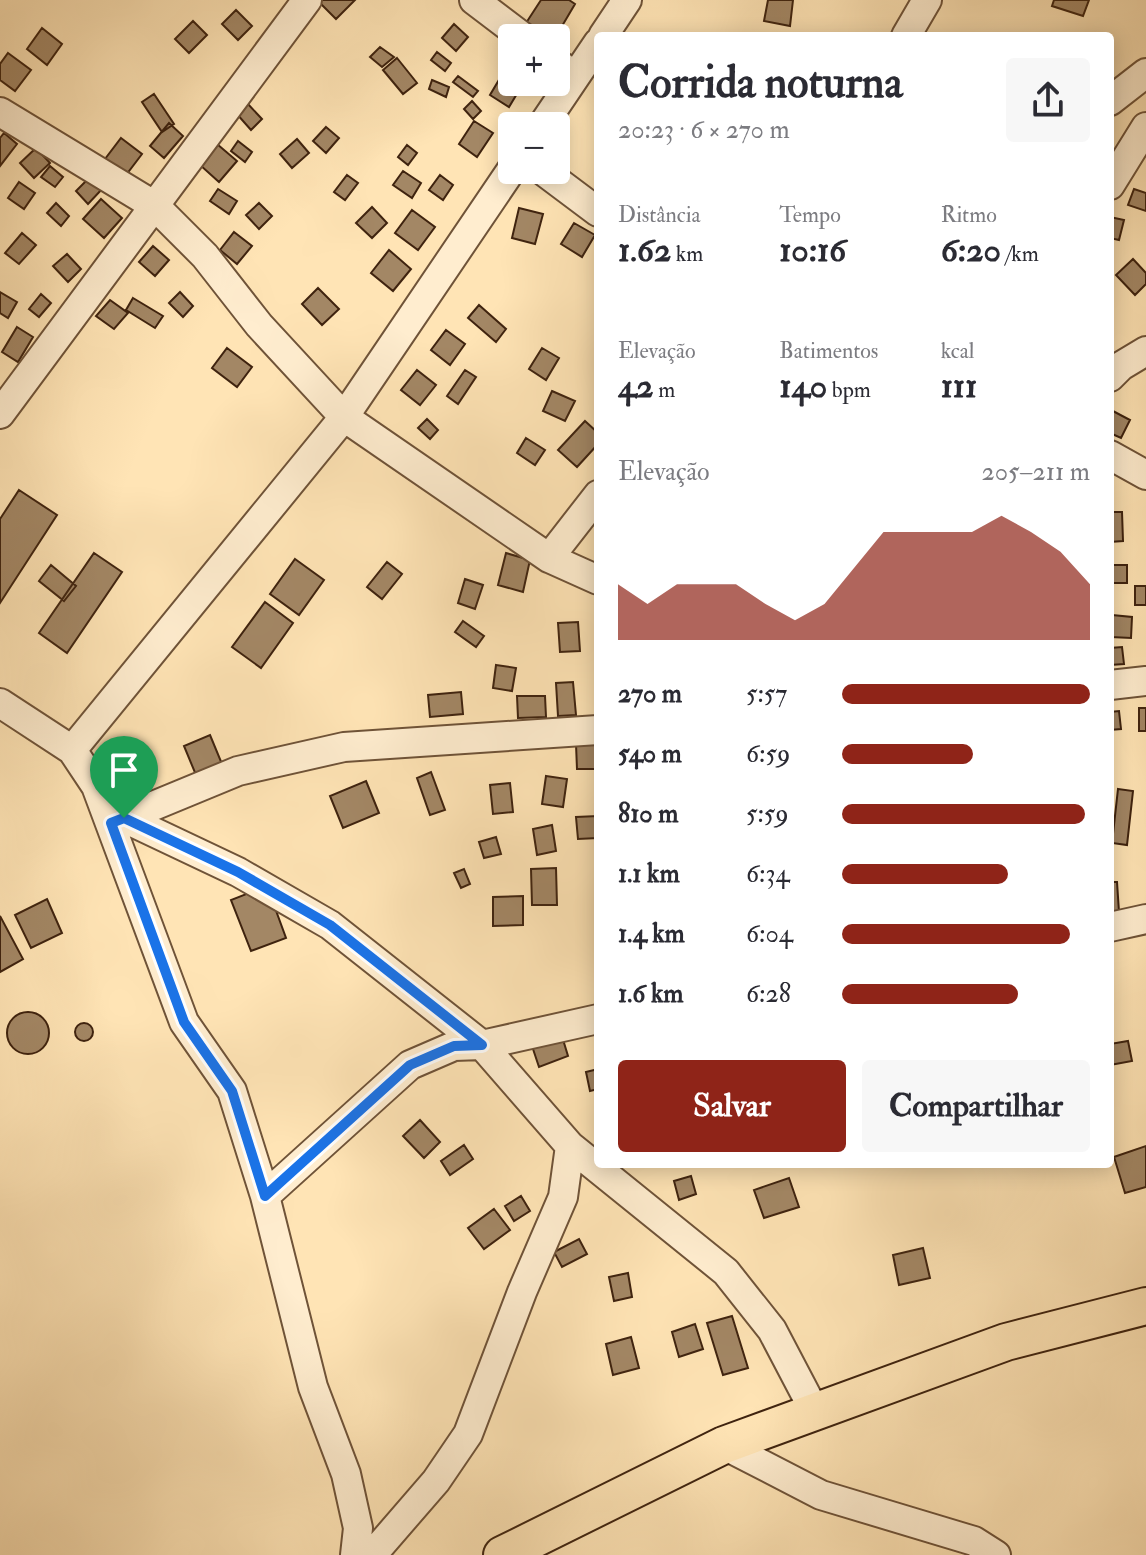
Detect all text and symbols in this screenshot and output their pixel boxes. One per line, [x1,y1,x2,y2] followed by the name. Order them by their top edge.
[498,24,570,184] map controls
[498,24,570,96] button: +
[618,56,903,111] text: Corrida noturna
[1006,58,1090,142] button: share
[498,112,570,184] button: −
[618,114,790,146] text: 20:23 · 6 × 270 m
[618,201,701,229] text: Distância
[779,201,841,229] text: Tempo
[941,201,997,229] text: Ritmo
[618,229,671,272] text: 1.62
[779,229,846,272] text: 10:16
[941,229,1001,272] text: 6:20
[671,240,703,268] text: km
[1001,240,1039,268] text: /km
[618,337,696,365] text: Elevação
[779,337,878,365] text: Batimentos
[941,337,974,365] text: kcal
[618,365,654,408] text: 42
[779,365,827,408] text: 140
[941,365,977,408] text: 111
[654,376,675,404] text: m
[827,376,871,404] text: bpm
[618,456,710,488] text: Elevação
[982,456,1090,488] text: 205–211 m
[618,678,682,710] text: 270 m
[746,678,787,710] text: 5:57
[90,736,158,818] pin
[618,738,682,770] text: 540 m
[746,738,790,770] text: 6:59
[102,748,146,792] icon: arrive
[618,798,678,830] text: 810 m
[746,798,789,830] text: 5:59
[618,858,680,890] text: 1.1 km
[746,858,789,890] text: 6:34
[618,918,685,950] text: 1.4 km
[746,918,793,950] text: 6:04
[618,978,683,1010] text: 1.6 km
[746,978,791,1010] text: 6:28
[618,1060,846,1152] button: Salvar
[862,1060,1090,1152] button: Compartilhar

